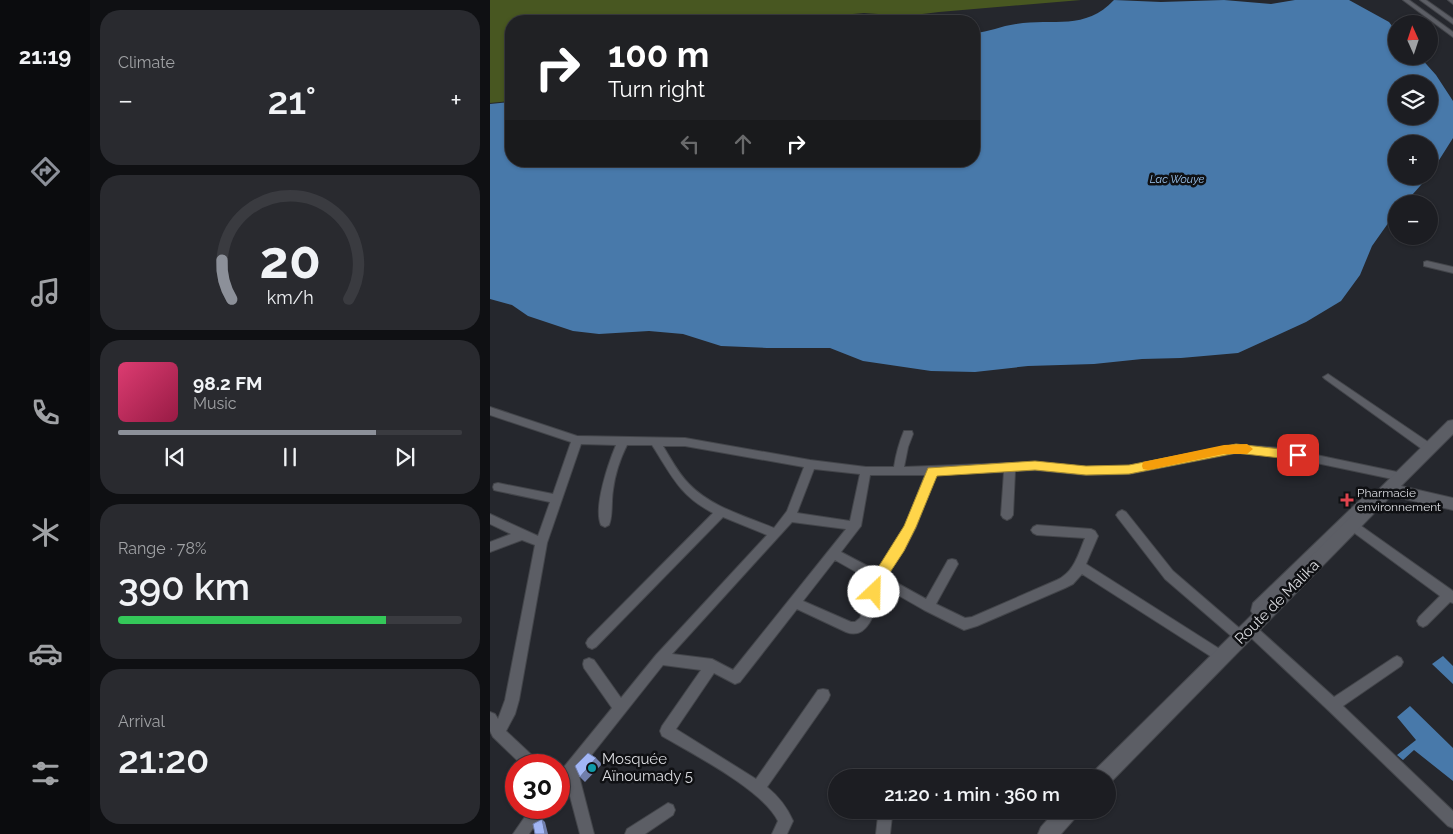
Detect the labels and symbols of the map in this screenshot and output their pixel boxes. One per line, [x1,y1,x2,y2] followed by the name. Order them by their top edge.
[1388,15,1438,65] north arrow
[1150,173,1204,186] water label: Lac Wouye
[1277,434,1319,476] pin
[1357,486,1441,514] place label: Pharmacie environnement
[1341,494,1353,506] marker: Pharmacie environnement
[1231,556,1323,648] street label: Route de Malika
[847,565,899,617] position arrow
[602,750,693,785] place label: Mosquée Aïnoumady 5
[505,754,570,819] speed limit sign: 30
[586,762,598,774] marker: Mosquée Aïnoumady 5

